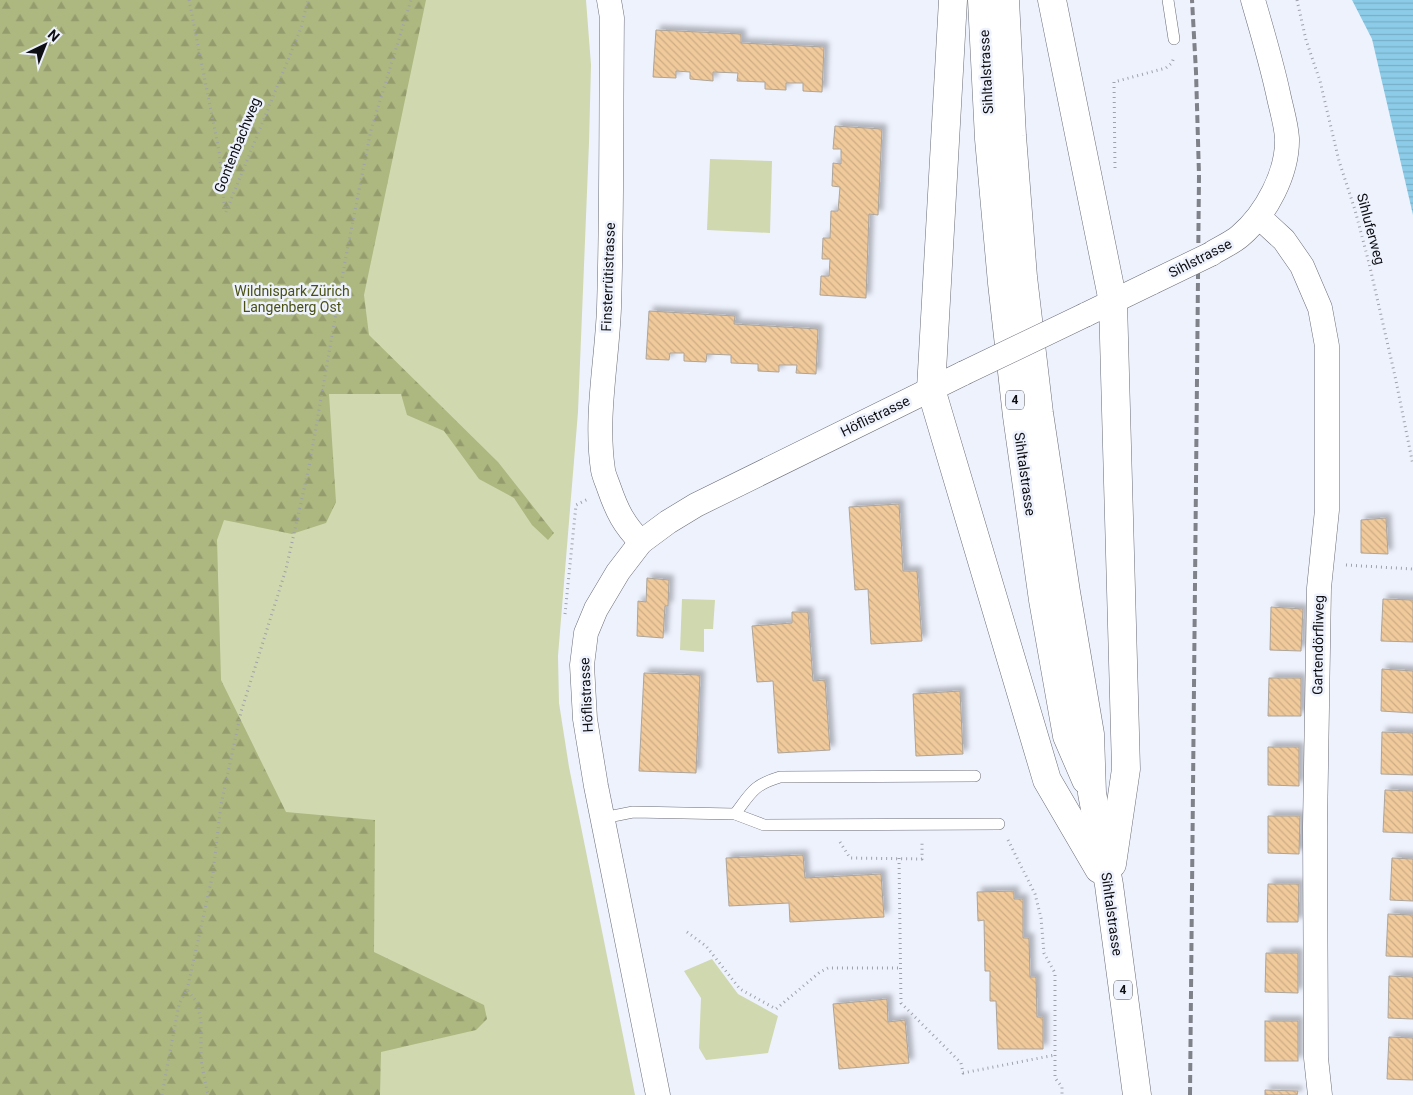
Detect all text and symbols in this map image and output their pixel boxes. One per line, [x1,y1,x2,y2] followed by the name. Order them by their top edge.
[20,20,70,70] north arrow
[45,26,63,45] text: N
[976,30,996,114] street label: Sihltalstrasse
[211,95,263,195] street label: Gontenbachweg
[1354,192,1388,266] street label: Sihluferweg
[598,222,618,332] street label: Finsterrütistrasse
[1166,235,1234,281] street label: Sihlstrasse
[234,283,350,315] park label: Wildnispark Zürich Langenberg Ost
[1006,390,1024,410] road number: 4
[838,392,912,440] street label: Höflistrasse
[1011,431,1039,517] street label: Sihltalstrasse
[1309,595,1327,695] street label: Gartendörfliweg
[576,657,596,733] street label: Höflistrasse
[1098,871,1126,957] street label: Sihltalstrasse
[1114,980,1132,1000] road number: 4

